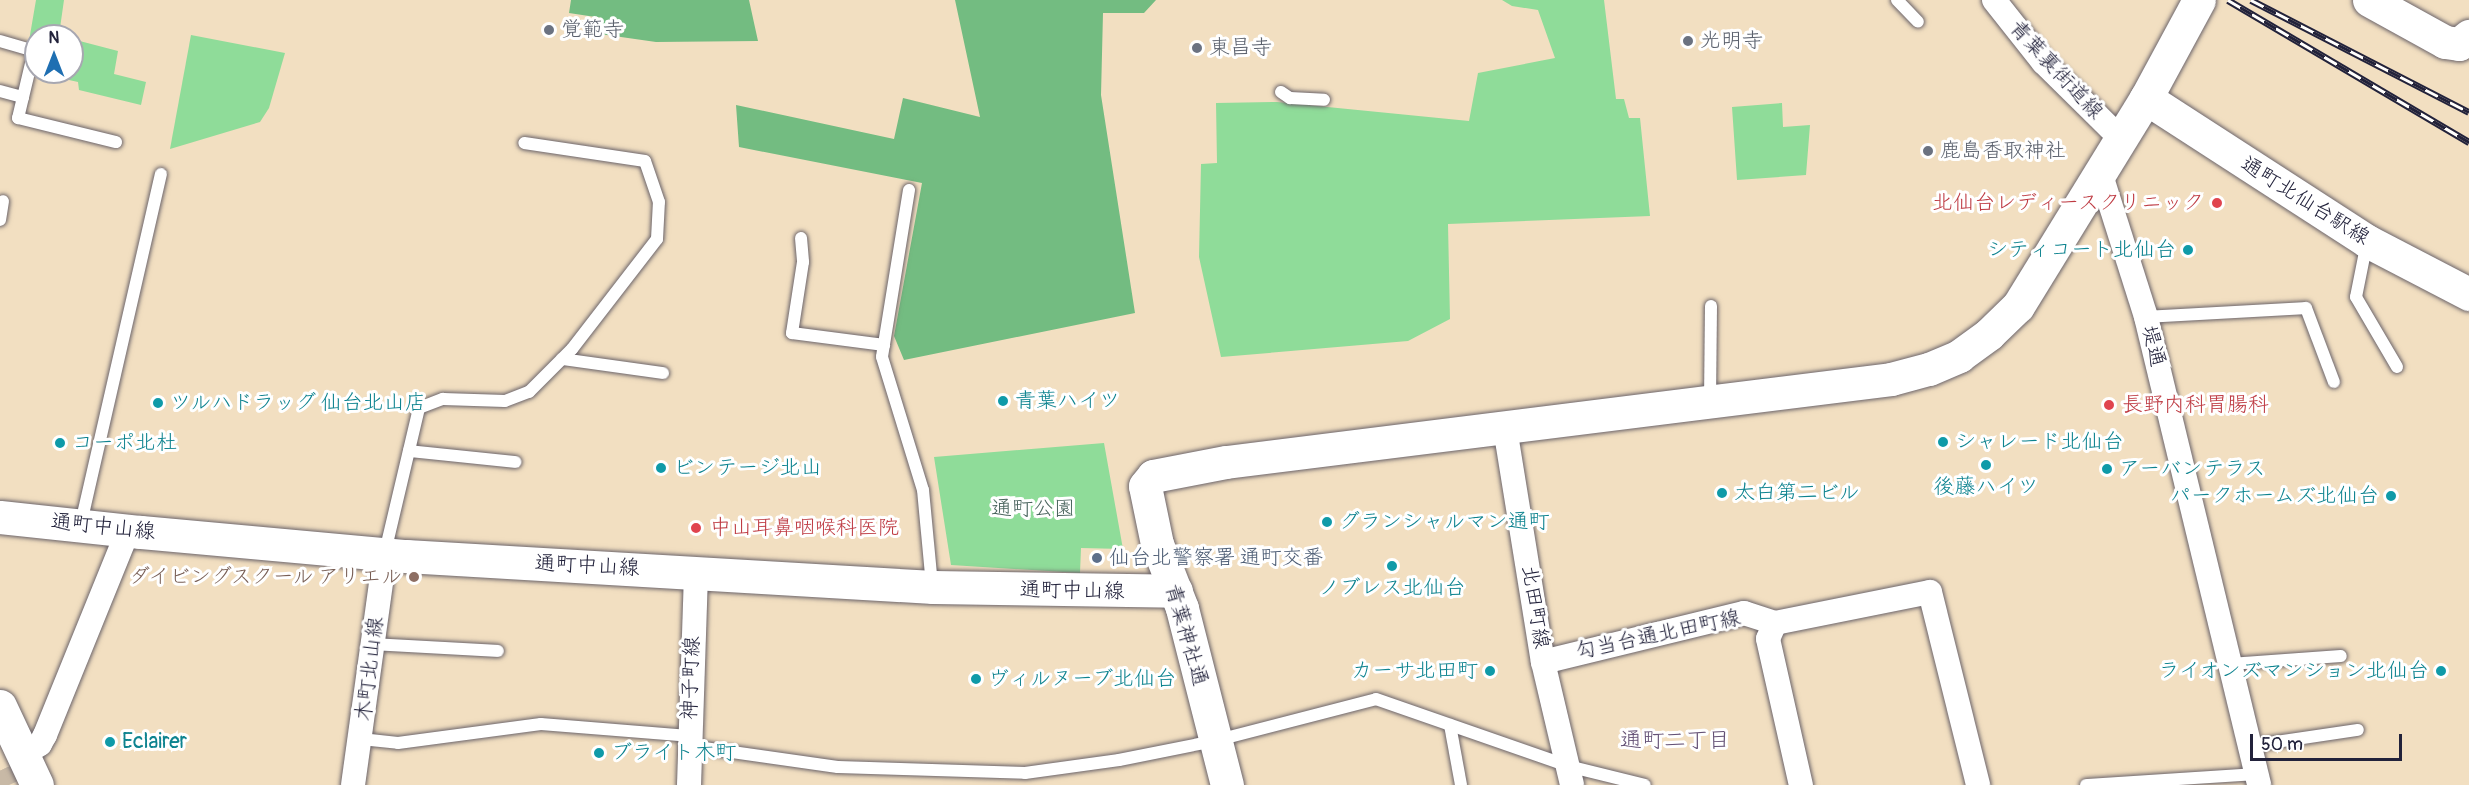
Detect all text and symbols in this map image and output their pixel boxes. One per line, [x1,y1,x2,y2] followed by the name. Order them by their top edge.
[2004,15,2108,125] street label: 青葉裏街道線
[561,17,624,43] place label: 覚範寺
[542,23,556,37] marker: 覚範寺
[24,24,84,84] north arrow
[49,28,59,48] text: N
[1700,28,1763,54] place label: 光明寺
[1681,34,1695,48] marker: 光明寺
[1209,35,1272,61] place label: 東昌寺
[1190,41,1204,55] marker: 東昌寺
[1940,138,2066,164] place label: 鹿島香取神社
[1921,144,1935,158] marker: 鹿島香取神社
[2236,151,2374,251] street label: 通町北仙台駅線
[1931,190,2204,216] place label: 北仙台レディースクリニック
[2208,194,2226,212] marker: 北仙台レディースクリニック
[1987,237,2176,263] place label: シティコート北仙台
[2181,243,2195,257] marker: シティコート北仙台
[2136,323,2170,369] street label: 堤通
[1015,388,1120,414] place label: 青葉ハイツ
[170,390,427,416] place label: ツルハドラッグ 仙台北山店
[2122,392,2269,418] place label: 長野内科胃腸科
[996,394,1010,408] marker: 青葉ハイツ
[151,396,165,410] marker: ツルハドラッグ 仙台北山店
[2100,396,2118,414] marker: 長野内科胃腸科
[1955,429,2124,455] place label: シャレード北仙台
[72,430,177,456] place label: コーポ北杜
[1936,435,1950,449] marker: シャレード北仙台
[53,436,67,450] marker: コーポ北杜
[673,455,820,481] place label: ビンテージ北山
[2119,456,2265,482] place label: アーバンテラス
[1979,458,1993,472] marker: 後藤ハイツ
[654,461,668,475] marker: ビンテージ北山
[2100,462,2114,476] marker: アーバンテラス
[1934,474,2038,500] place label: 後藤ハイツ
[1734,480,1860,506] place label: 太白第二ビル
[2169,483,2379,509] place label: パークホームズ北仙台
[1715,486,1729,500] marker: 太白第二ビル
[2384,489,2398,503] marker: パークホームズ北仙台
[991,496,1075,522] park label: 通町公園
[49,509,157,545] street label: 通町中山線
[1339,509,1549,535] place label: グランシャルマン通町
[710,515,899,541] place label: 中山耳鼻咽喉科医院
[1320,515,1334,529] marker: グランシャルマン通町
[687,519,705,537] marker: 中山耳鼻咽喉科医院
[1109,545,1324,571] place label: 仙台北警察署 通町交番
[534,551,640,581] street label: 通町中山線
[1090,551,1104,565] marker: 仙台北警察署 通町交番
[1385,559,1399,573] marker: ノブレス北仙台
[124,564,402,590] place label: ダイビングスクール アリエル
[1516,564,1554,650] street label: 北田町線
[407,570,421,584] marker: ダイビングスクール アリエル
[1319,575,1465,601] place label: ノブレス北仙台
[1019,577,1125,605] street label: 通町中山線
[1159,581,1213,689] street label: 青葉神社通
[1573,605,1743,665] street label: 勾当台通北田町線
[351,615,389,723] street label: 木町北山線
[677,636,705,720] street label: 神子町線
[1352,658,1478,684] place label: カーサ北田町
[2156,658,2429,684] place label: ライオンズマンション北仙台
[1483,664,1497,678] marker: カーサ北田町
[2434,664,2448,678] marker: ライオンズマンション北仙台
[988,666,1177,692] place label: ヴィルヌーブ北仙台
[969,672,983,686] marker: ヴィルヌーブ北仙台
[2253,722,2404,760] scale bar
[1620,728,1730,754] district label: 通町二丁目
[122,729,187,755] place label: Eclairer
[2261,733,2303,756] text: 50 m
[103,735,117,749] marker: Eclairer
[611,740,737,766] place label: ブライト木町
[592,746,606,760] marker: ブライト木町

